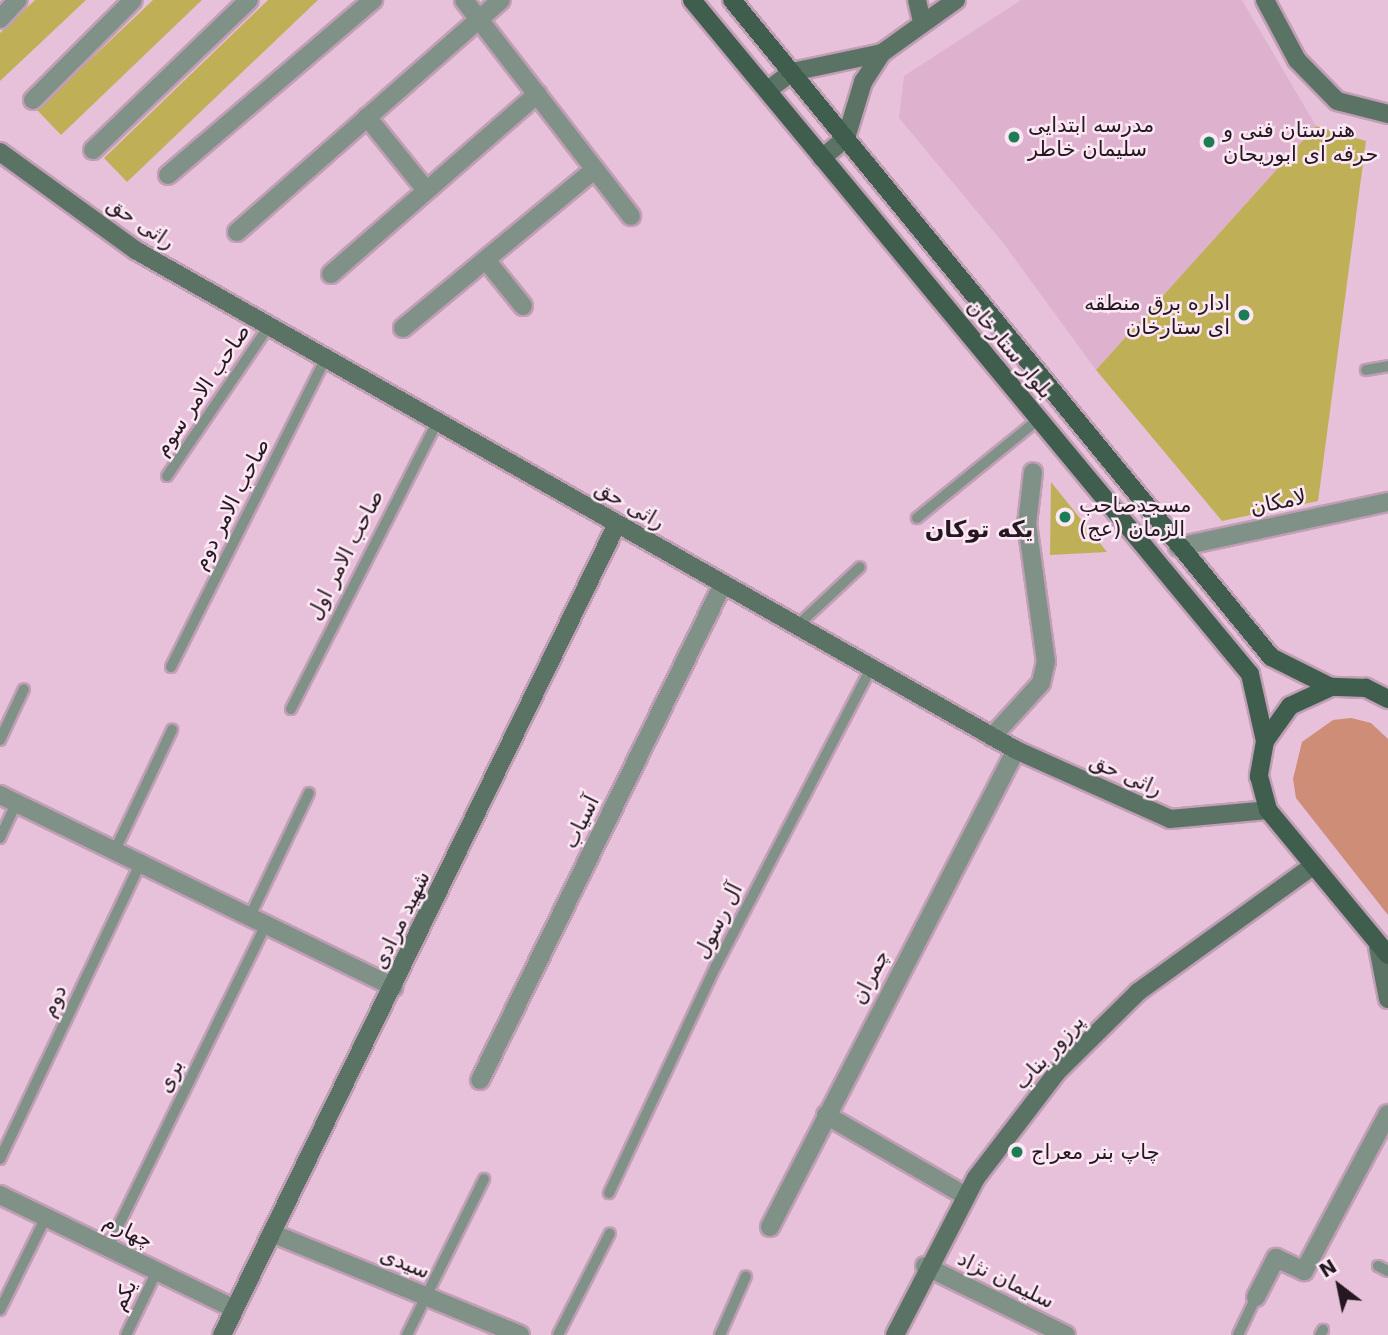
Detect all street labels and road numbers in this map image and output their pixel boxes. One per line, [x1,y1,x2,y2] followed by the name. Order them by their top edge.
[102,191,180,255] street label: راثی حق
[961,294,1059,404] street label: بلوار ستارخان
[149,319,255,461] street label: صاحب الامر سوم
[187,434,275,574] street label: صاحب الامر دوم
[591,475,669,535] street label: راثی حق
[1248,484,1308,520] street label: لامکان
[301,486,389,624] street label: صاحب الامر اول
[1086,748,1166,802] street label: راثی حق
[557,791,605,853] street label: آسیاب
[366,867,436,973] street label: شهید مرادی
[688,879,748,963] street label: آل رسول
[846,945,894,1009] street label: چمران
[36,981,72,1021] street label: دوم
[1009,1009,1089,1095] street label: پرزور بناب
[151,1055,189,1097] street label: بری
[99,1208,157,1254] street label: چهارم
[376,1242,434,1284] street label: سیدی
[954,1246,1058,1314] street label: سلیمان نژاد
[106,1275,142,1315] street label: یکم

